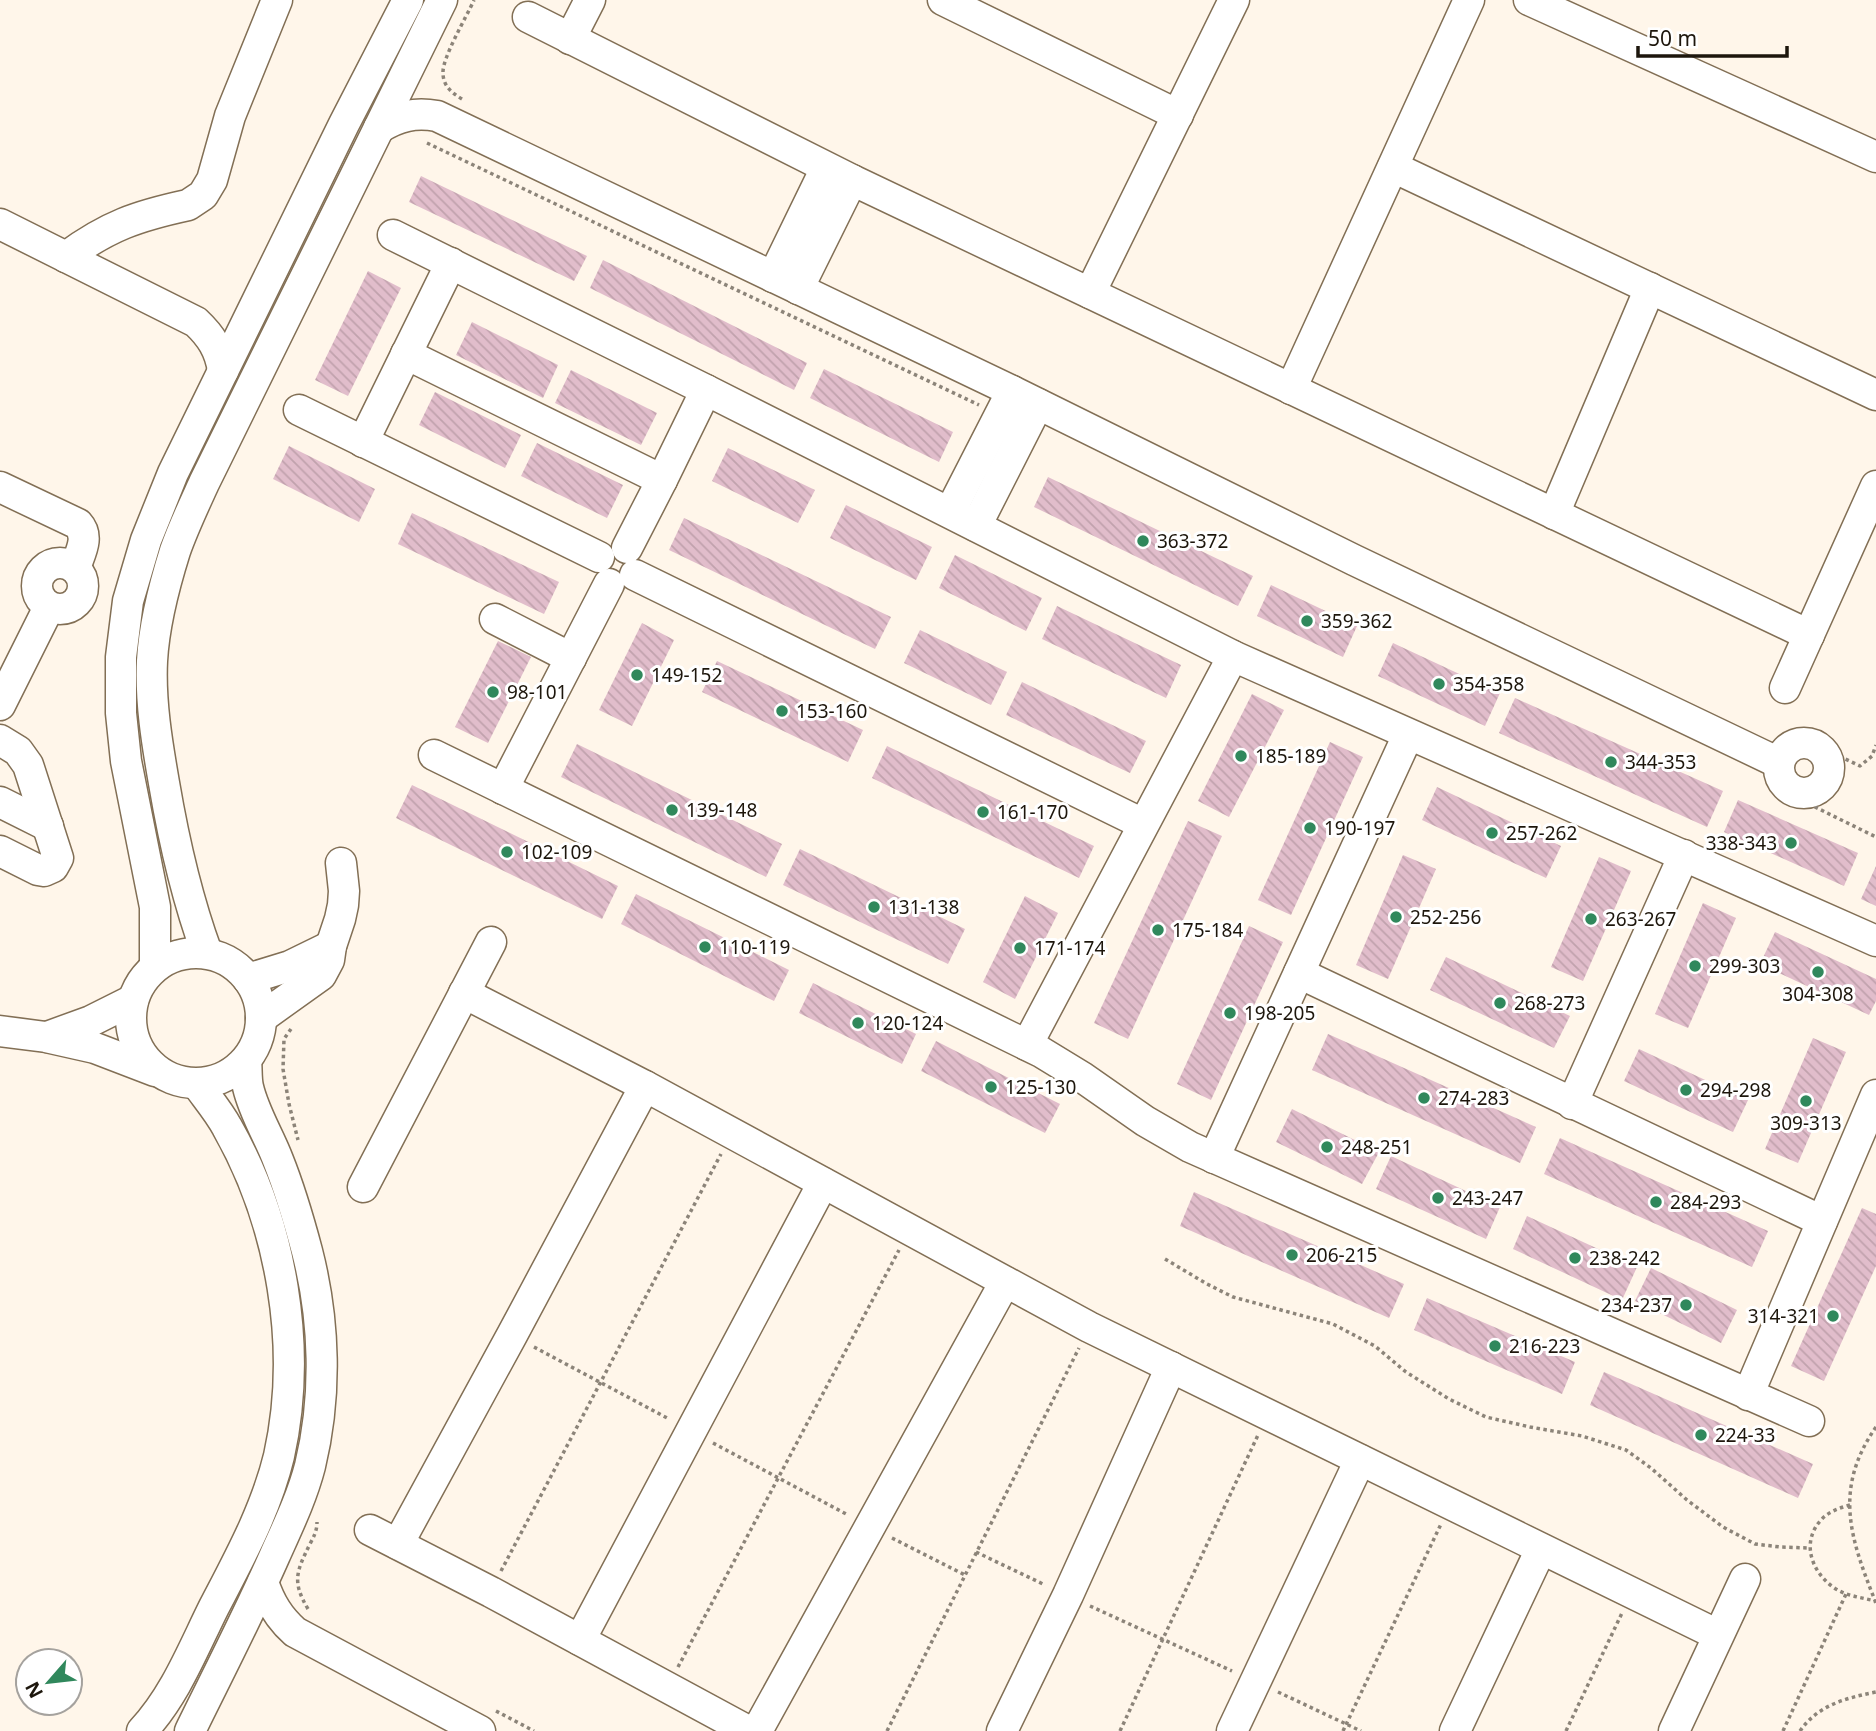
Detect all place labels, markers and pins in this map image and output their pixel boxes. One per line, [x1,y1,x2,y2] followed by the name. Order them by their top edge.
[1157,528,1228,554] place label: 363-372
[1135,533,1151,549] marker: 363-372
[1321,608,1392,634] place label: 359-362
[1299,613,1315,629] marker: 359-362
[651,662,722,688] place label: 149-152
[629,667,645,683] marker: 149-152
[1453,671,1524,697] place label: 354-358
[1431,676,1447,692] marker: 354-358
[507,679,567,705] place label: 98-101
[485,684,501,700] marker: 98-101
[796,698,867,724] place label: 153-160
[774,703,790,719] marker: 153-160
[1255,743,1326,769] place label: 185-189
[1233,748,1249,764] marker: 185-189
[1625,749,1696,775] place label: 344-353
[1603,754,1619,770] marker: 344-353
[686,797,757,823] place label: 139-148
[997,799,1068,825] place label: 161-170
[664,802,680,818] marker: 139-148
[975,804,991,820] marker: 161-170
[1324,815,1395,841] place label: 190-197
[1302,820,1318,836] marker: 190-197
[1506,820,1577,846] place label: 257-262
[1484,825,1500,841] marker: 257-262
[1706,830,1777,856] place label: 338-343
[1783,835,1799,851] marker: 338-343
[521,839,592,865] place label: 102-109
[499,844,515,860] marker: 102-109
[888,894,959,920] place label: 131-138
[866,899,882,915] marker: 131-138
[1410,904,1481,930] place label: 252-256
[1605,906,1676,932] place label: 263-267
[1388,909,1404,925] marker: 252-256
[1583,911,1599,927] marker: 263-267
[1172,917,1243,943] place label: 175-184
[1150,922,1166,938] marker: 175-184
[719,934,790,960] place label: 110-119
[1034,935,1105,961] place label: 171-174
[697,939,713,955] marker: 110-119
[1012,940,1028,956] marker: 171-174
[1709,953,1780,979] place label: 299-303
[1687,958,1703,974] marker: 299-303
[1810,964,1826,980] marker: 304-308
[1782,981,1854,1007] place label: 304-308
[1514,990,1585,1016] place label: 268-273
[1492,995,1508,1011] marker: 268-273
[1244,1000,1315,1026] place label: 198-205
[1222,1005,1238,1021] marker: 198-205
[872,1010,943,1036] place label: 120-124
[850,1015,866,1031] marker: 120-124
[1005,1074,1076,1100] place label: 125-130
[1700,1077,1771,1103] place label: 294-298
[983,1079,999,1095] marker: 125-130
[1678,1082,1694,1098] marker: 294-298
[1438,1085,1509,1111] place label: 274-283
[1416,1090,1432,1106] marker: 274-283
[1798,1093,1814,1109] marker: 309-313
[1770,1110,1842,1136] place label: 309-313
[1341,1134,1412,1160] place label: 248-251
[1319,1139,1335,1155] marker: 248-251
[1452,1185,1523,1211] place label: 243-247
[1670,1189,1741,1215] place label: 284-293
[1430,1190,1446,1206] marker: 243-247
[1648,1194,1664,1210] marker: 284-293
[1306,1242,1377,1268] place label: 206-215
[1589,1245,1660,1271] place label: 238-242
[1284,1247,1300,1263] marker: 206-215
[1567,1250,1583,1266] marker: 238-242
[1601,1292,1672,1318] place label: 234-237
[1678,1297,1694,1313] marker: 234-237
[1748,1303,1819,1329] place label: 314-321
[1825,1308,1841,1324] marker: 314-321
[1509,1333,1580,1359] place label: 216-223
[1487,1338,1503,1354] marker: 216-223
[1715,1422,1775,1448] place label: 224-33
[1693,1427,1709,1443] marker: 224-33

